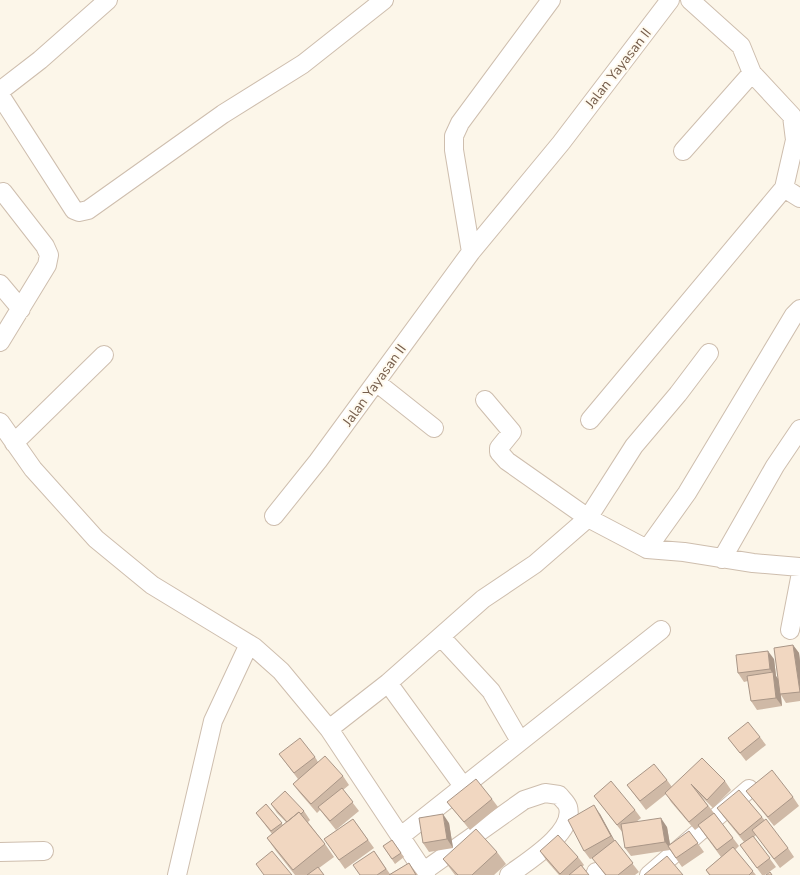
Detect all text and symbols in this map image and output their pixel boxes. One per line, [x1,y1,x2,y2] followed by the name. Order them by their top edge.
[580,24,656,113] street label: Jalan Yayasan II
[338,340,411,431] street label: Jalan Yayasan II

